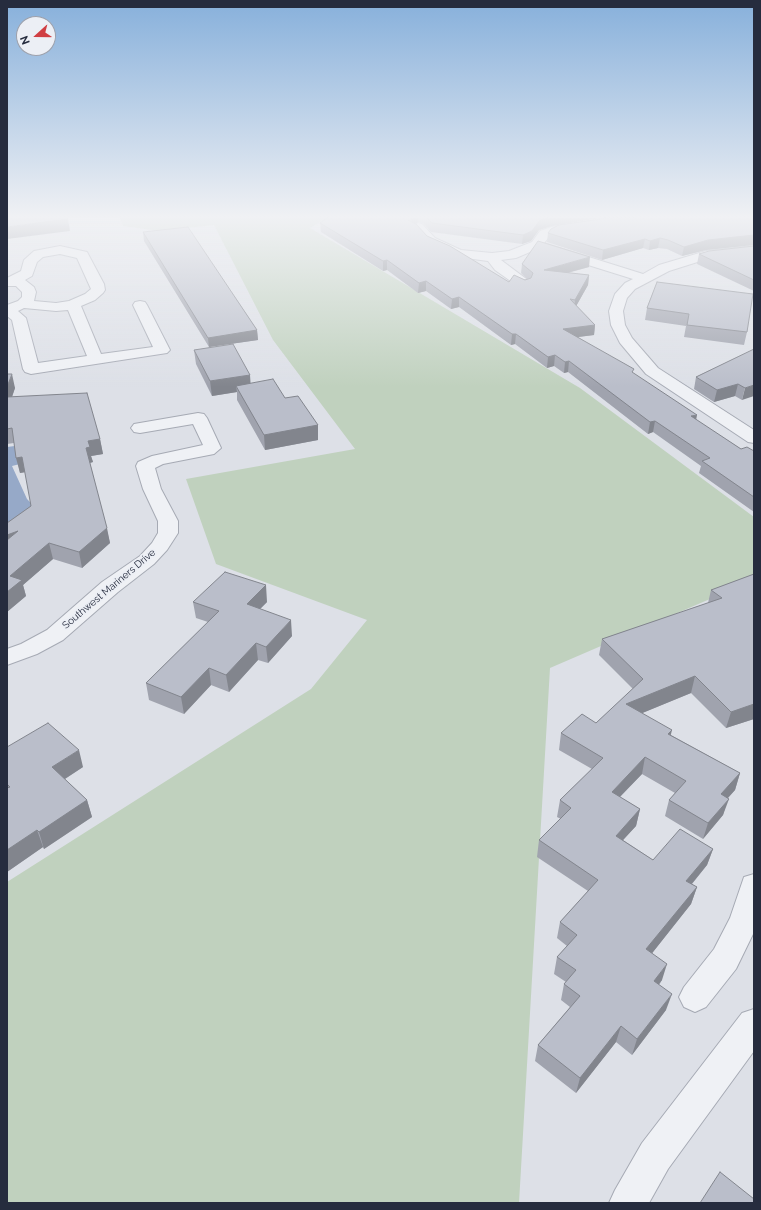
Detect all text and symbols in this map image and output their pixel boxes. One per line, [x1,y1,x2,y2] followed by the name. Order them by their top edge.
[16,16,56,56] north arrow
[18,34,33,46] text: N
[60,547,158,631] street label: Southwest Mariners Drive

